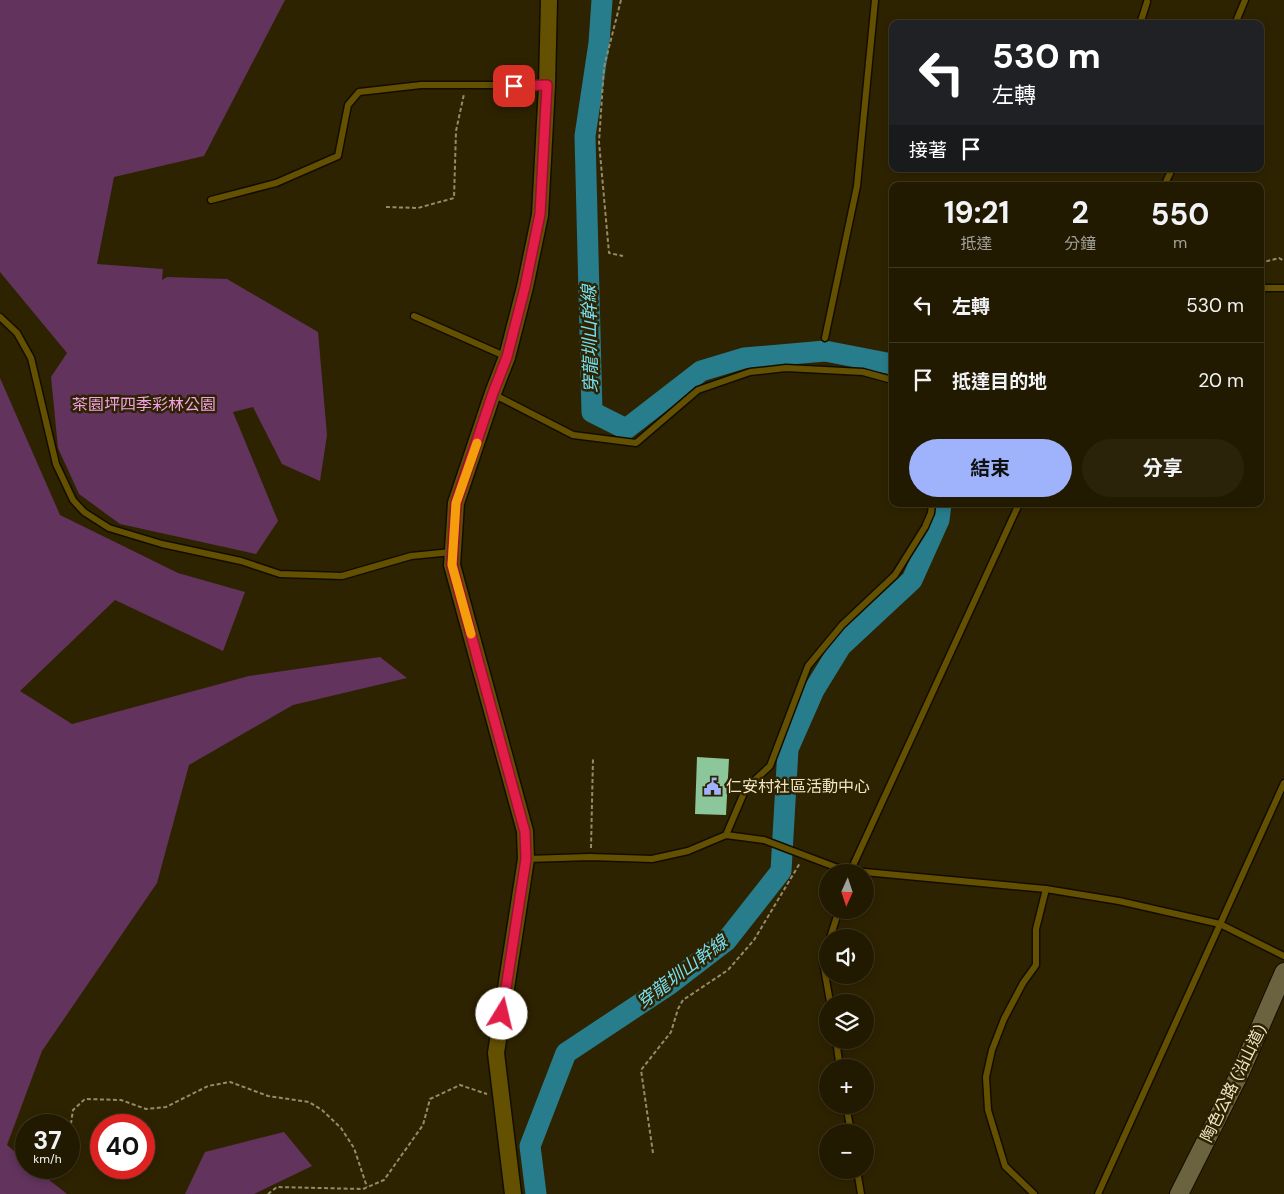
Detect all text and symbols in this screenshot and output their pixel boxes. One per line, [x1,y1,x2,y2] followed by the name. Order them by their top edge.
[992,33,1101,79] text: 530 m
[909,40,974,105] icon: left
[493,65,535,107] pin
[500,72,528,100] icon: arrive
[992,81,1036,110] text: 左轉
[957,135,985,163] icon: arrive
[909,138,947,163] text: 接著
[944,193,1010,232] text: 19:21
[1072,193,1089,232] text: 2
[1151,195,1209,234] text: 550
[1173,232,1187,253] text: m
[961,233,993,254] text: 抵達
[1064,233,1096,254] text: 分鐘
[577,283,603,393] water label: 穿龍圳山幹線
[909,291,937,319] icon: left
[1186,293,1244,318] text: 530 m
[952,294,990,319] text: 左轉
[909,366,937,394] icon: arrive
[1198,368,1244,393] text: 20 m
[952,369,1047,394] text: 抵達目的地
[72,394,216,415] park label: 茶園坪四季彩林公園
[909,439,1072,497] button: 結束
[1082,439,1244,497] button: 分享
[702,776,722,796] public building icon: 仁安村社區活動中心
[726,776,870,797] place label: 仁安村社區活動中心
[819,864,874,919] north arrow
[819,864,874,1179] map controls
[632,929,734,1014] water label: 穿龍圳山幹線
[819,929,874,984] button: sound
[475,987,527,1039] position arrow
[819,994,874,1049] button: layers
[1196,1021,1271,1145] street label: 陶色公路 (沿山道)
[819,1059,874,1114] button: +
[90,1114,155,1179] speed limit sign: 40
[33,1124,62,1157] text: 37
[819,1124,874,1179] button: −
[33,1151,62,1167] text: km/h

